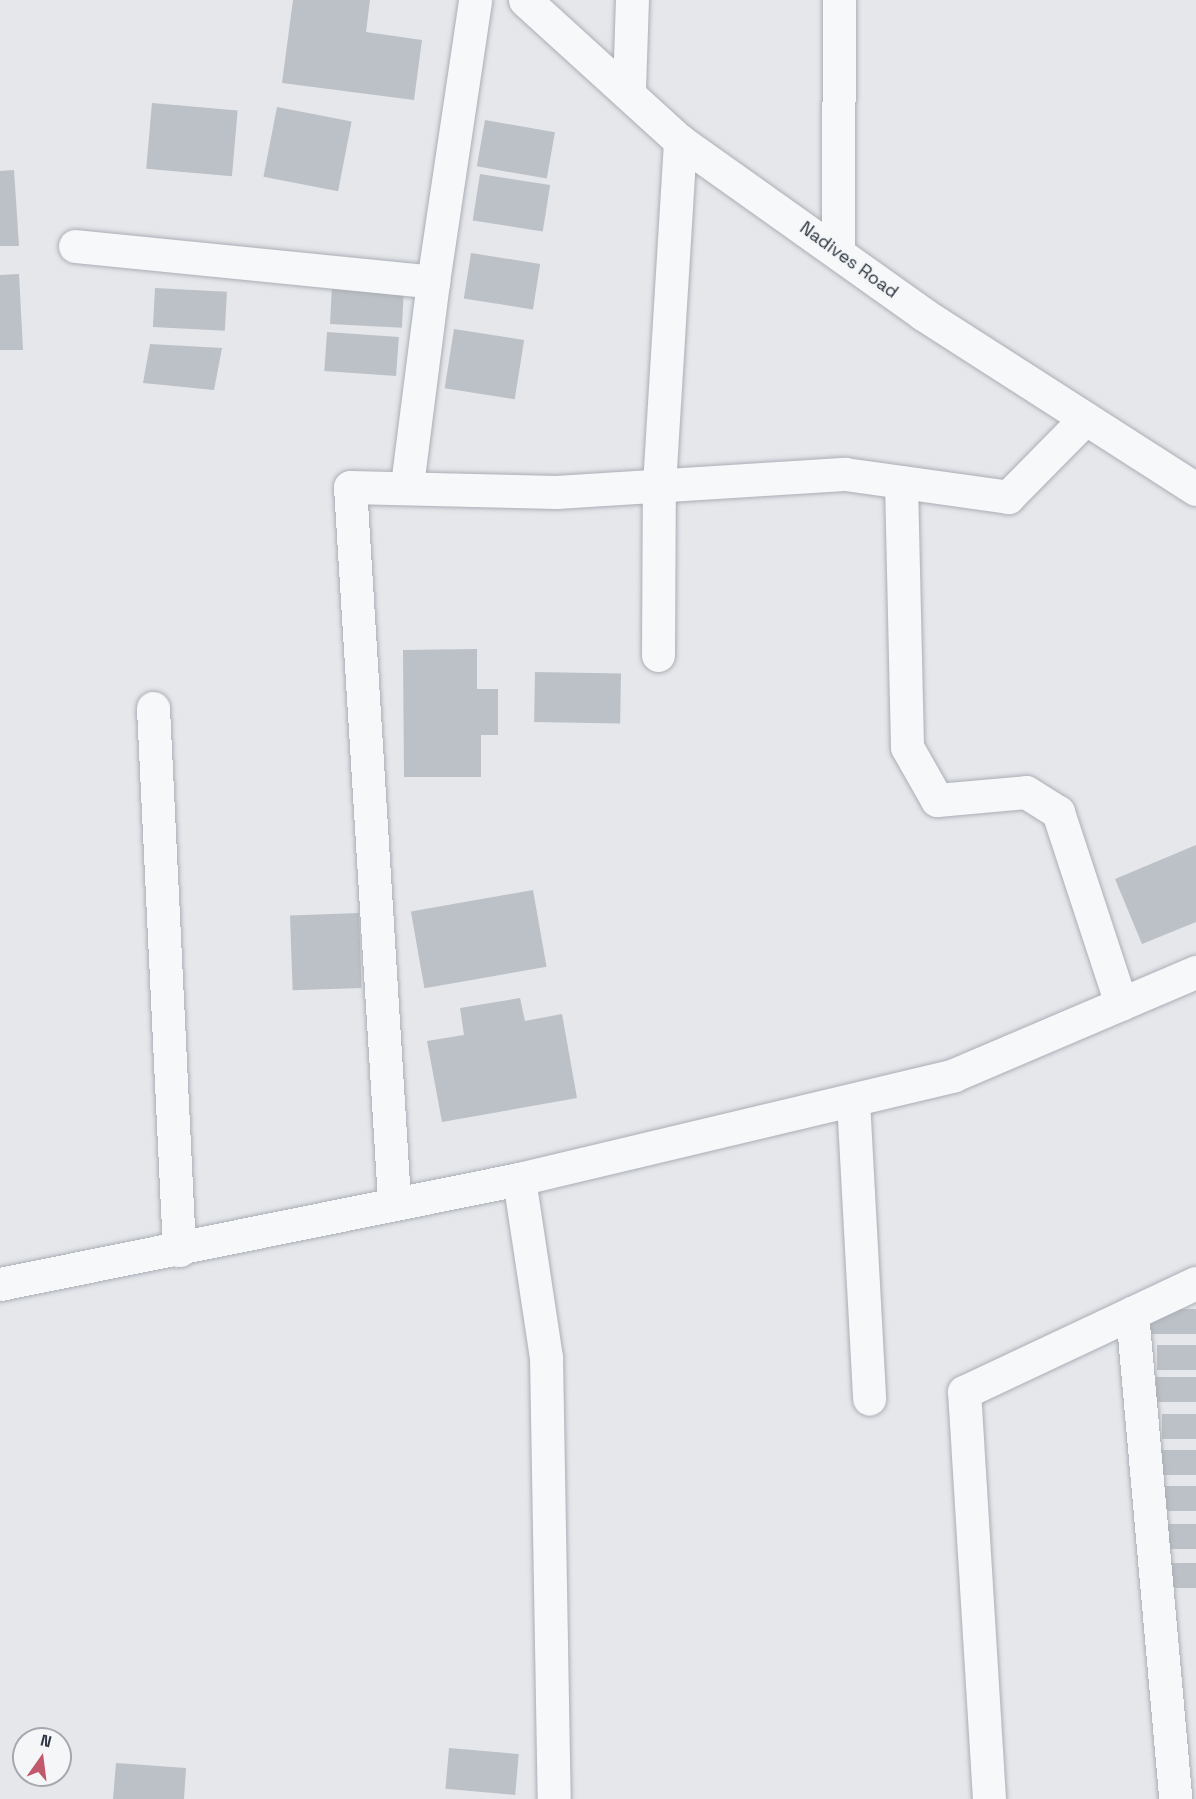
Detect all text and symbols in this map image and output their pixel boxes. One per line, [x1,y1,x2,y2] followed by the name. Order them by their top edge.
[796,217,902,303] street label: Nadives Road
[12,1727,72,1787] north arrow
[38,1730,54,1752] text: N

